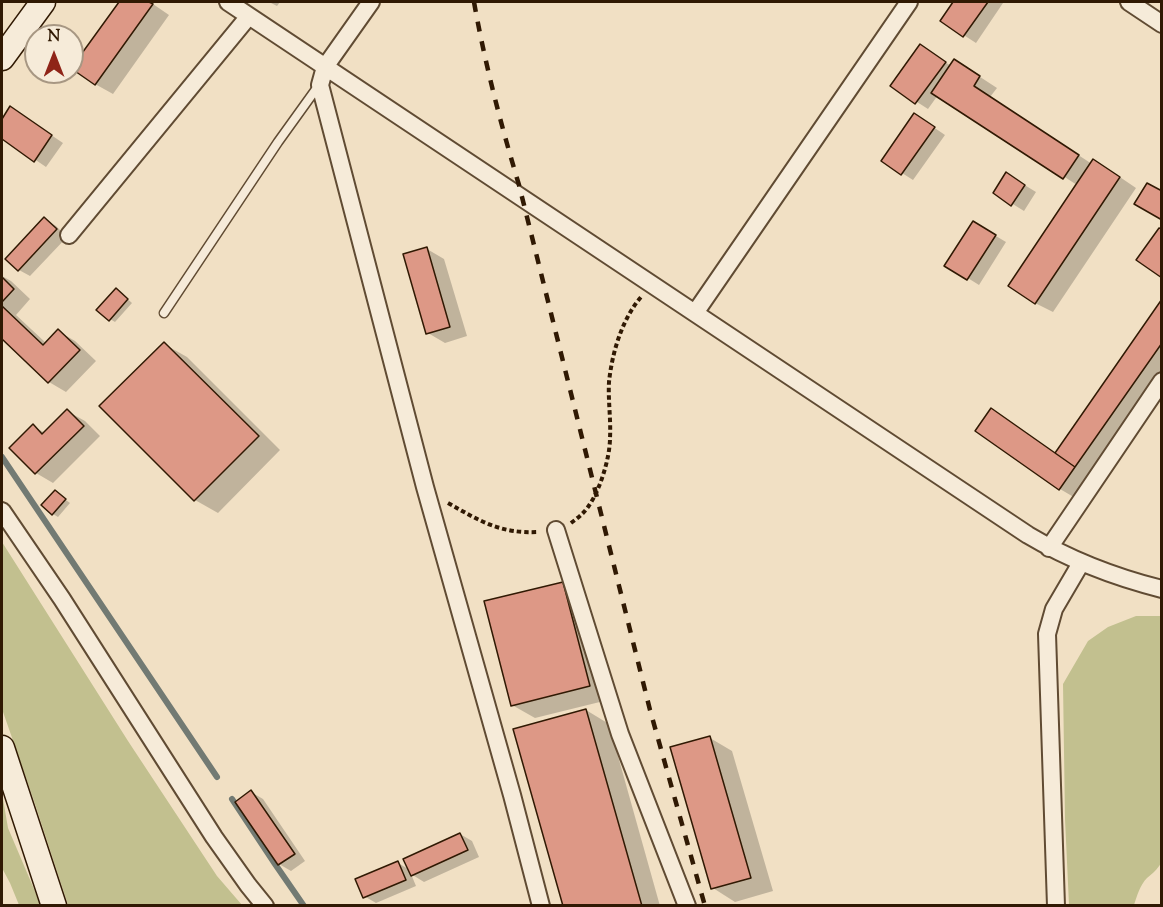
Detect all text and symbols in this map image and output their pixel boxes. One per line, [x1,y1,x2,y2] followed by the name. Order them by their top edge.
[24,24,84,84] north arrow
[48,26,60,49] text: N

